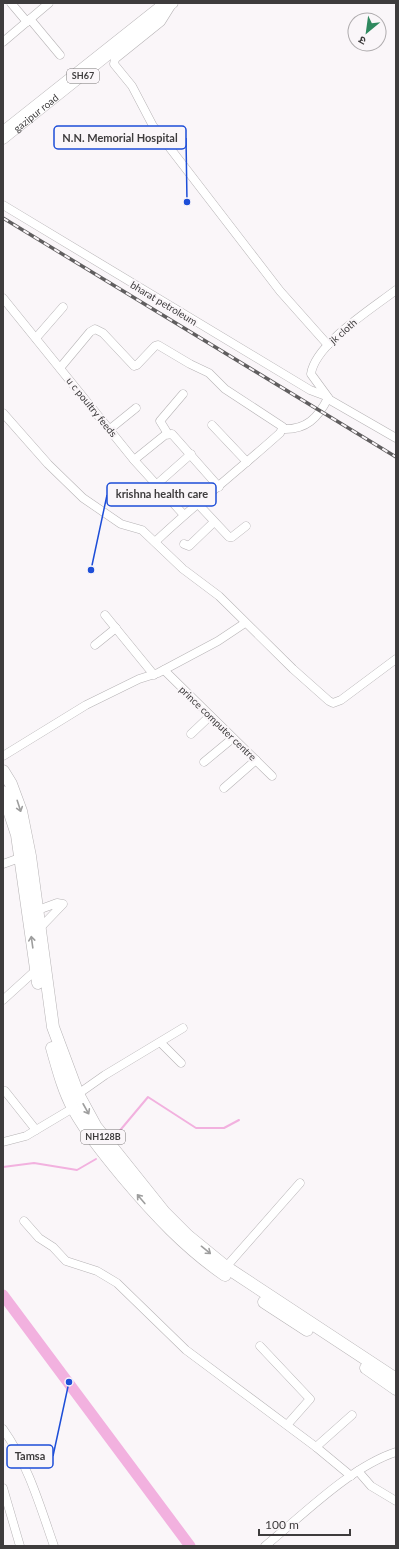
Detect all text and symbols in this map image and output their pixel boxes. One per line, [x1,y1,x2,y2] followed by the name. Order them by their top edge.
[347,12,387,52] north arrow
[355,34,368,48] text: उ
[67,69,99,83] road number: SH67
[11,91,61,134] street label: gazipur road
[54,126,186,149] callout: N.N. Memorial Hospital
[62,131,178,144] text: N.N. Memorial Hospital
[128,278,200,328] street label: bharat petroleum
[326,316,359,347] street label: jk cloth
[64,375,120,439] street label: u c poultry feeds
[107,483,216,506] callout: krishna health care
[116,487,208,500] text: krishna health care
[177,683,259,763] street label: prince computer centre
[16,800,23,813] one-way arrow
[28,936,36,949] one-way arrow
[82,1103,90,1115] one-way arrow
[81,1130,125,1144] road number: NH128B
[137,1194,146,1205] one-way arrow
[200,1246,211,1254] one-way arrow
[7,1445,53,1468] callout: Tamsa
[15,1449,45,1462] text: Tamsa
[259,1511,350,1537] scale bar
[265,1517,299,1532] text: 100 m

